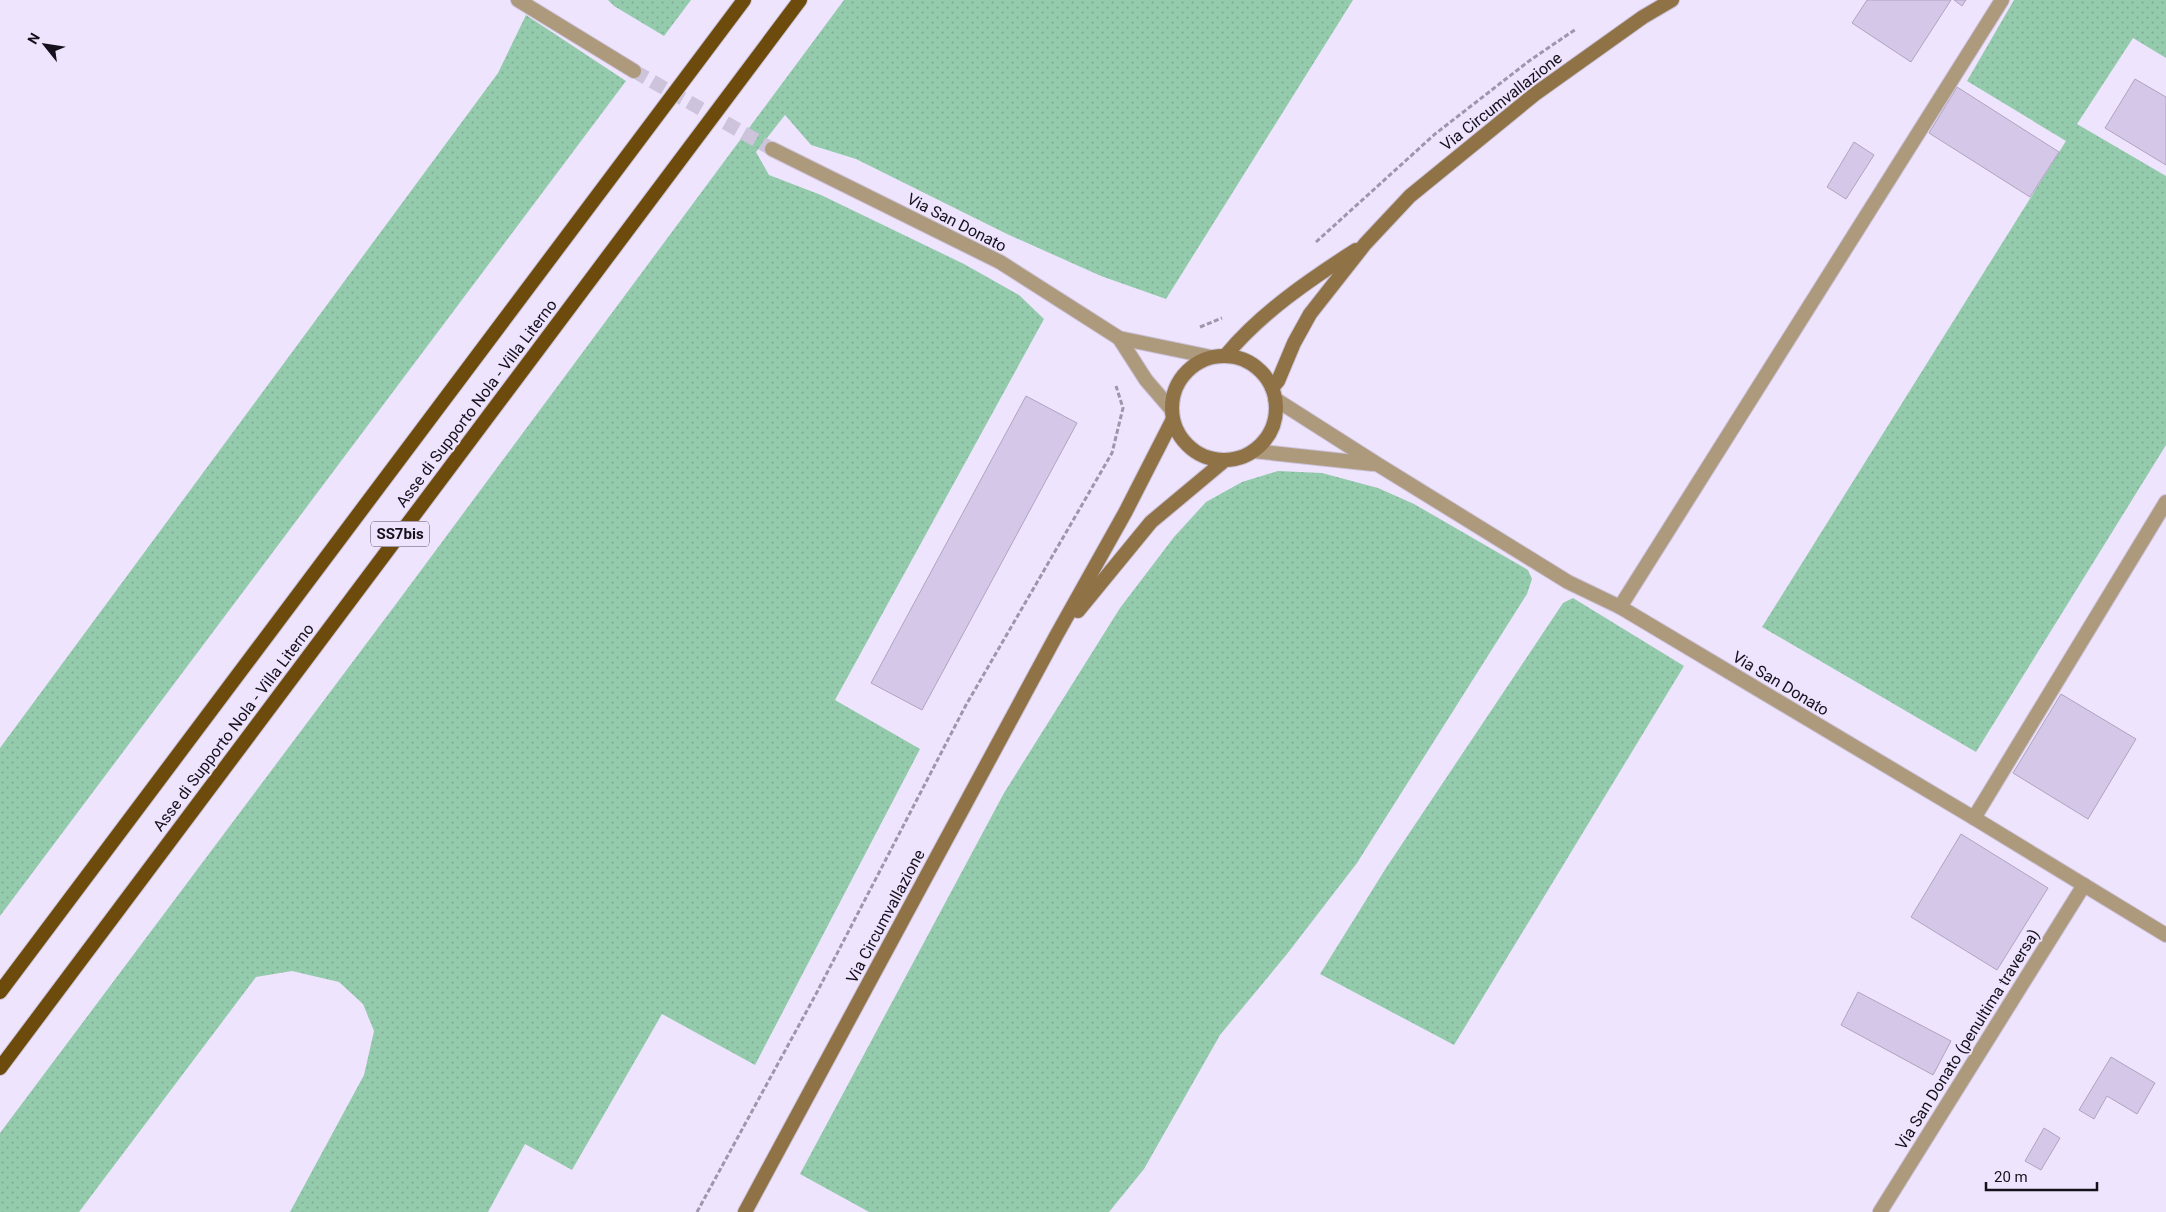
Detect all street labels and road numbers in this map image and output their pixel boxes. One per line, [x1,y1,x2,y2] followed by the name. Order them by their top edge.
[1437,48,1566,155] street label: Via Circumvallazione
[904,189,1010,256] street label: Via San Donato
[392,296,561,511] street label: Asse di Supporto Nola - Villa Literno
[371,522,429,546] road number: SS7bis
[149,620,318,835] street label: Asse di Supporto Nola - Villa Literno
[1729,647,1832,720] street label: Via San Donato
[842,846,929,986] street label: Via Circumvallazione
[1891,925,2043,1153] street label: Via San Donato (penultima traversa)

